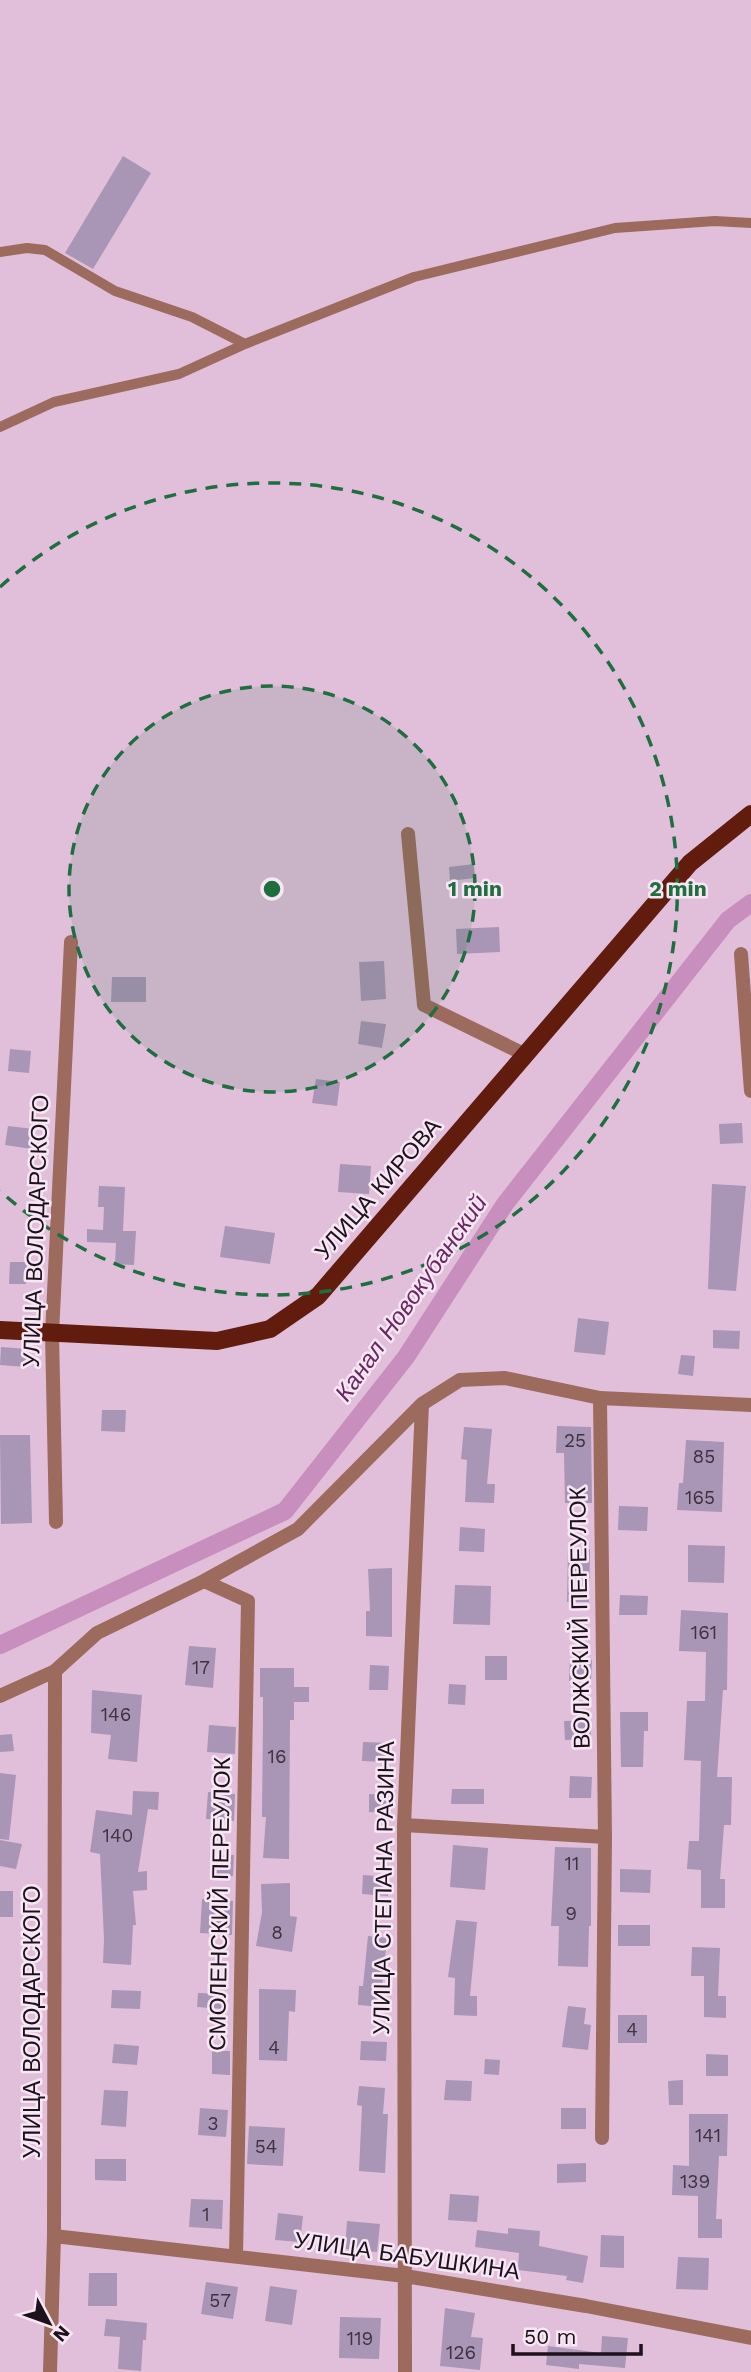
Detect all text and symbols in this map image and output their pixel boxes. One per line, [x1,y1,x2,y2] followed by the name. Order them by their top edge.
[448,876,502,901] text: 1 min
[649,876,707,901] text: 2 min
[260,877,284,901] centre of rings
[18,1094,54,1368] street label: УЛИЦА ВОЛОДАРСКОГО
[309,1112,447,1265] street label: УЛИЦА КИРОВА
[329,1189,493,1407] water label: Канал Новокубанский
[564,1429,586,1452] house number: 25
[693,1445,715,1468] house number: 85
[563,1486,596,1749] street label: ВОЛЖСКИЙ ПЕРЕУЛОК
[685,1486,715,1509] house number: 165
[691,1621,717,1644] house number: 161
[192,1656,210,1679] house number: 17
[101,1703,131,1726] house number: 146
[368,1740,400,2035] street label: УЛИЦА СТЕПАНА РАЗИНА
[268,1745,286,1768] house number: 16
[203,1756,236,2051] street label: СМОЛЕНСКИЙ ПЕРЕУЛОК
[103,1824,133,1847] house number: 140
[565,1852,579,1875] house number: 11
[19,1885,46,2159] street label: УЛИЦА ВОЛОДАРСКОГО
[565,1902,577,1925] house number: 9
[271,1921,283,1944] house number: 8
[626,2018,638,2041] house number: 4
[268,2036,280,2059] house number: 4
[207,2112,219,2135] house number: 3
[695,2124,721,2147] house number: 141
[255,2135,277,2158] house number: 54
[680,2170,710,2193] house number: 139
[202,2203,210,2226] house number: 1
[292,2227,522,2285] street label: УЛИЦА БАБУШКИНА
[14,2288,84,2358] north arrow
[209,2289,231,2312] house number: 57
[513,2312,641,2356] scale bar
[48,2321,75,2347] text: N
[524,2324,576,2349] text: 50 m
[347,2327,373,2350] house number: 119
[446,2341,476,2364] house number: 126

